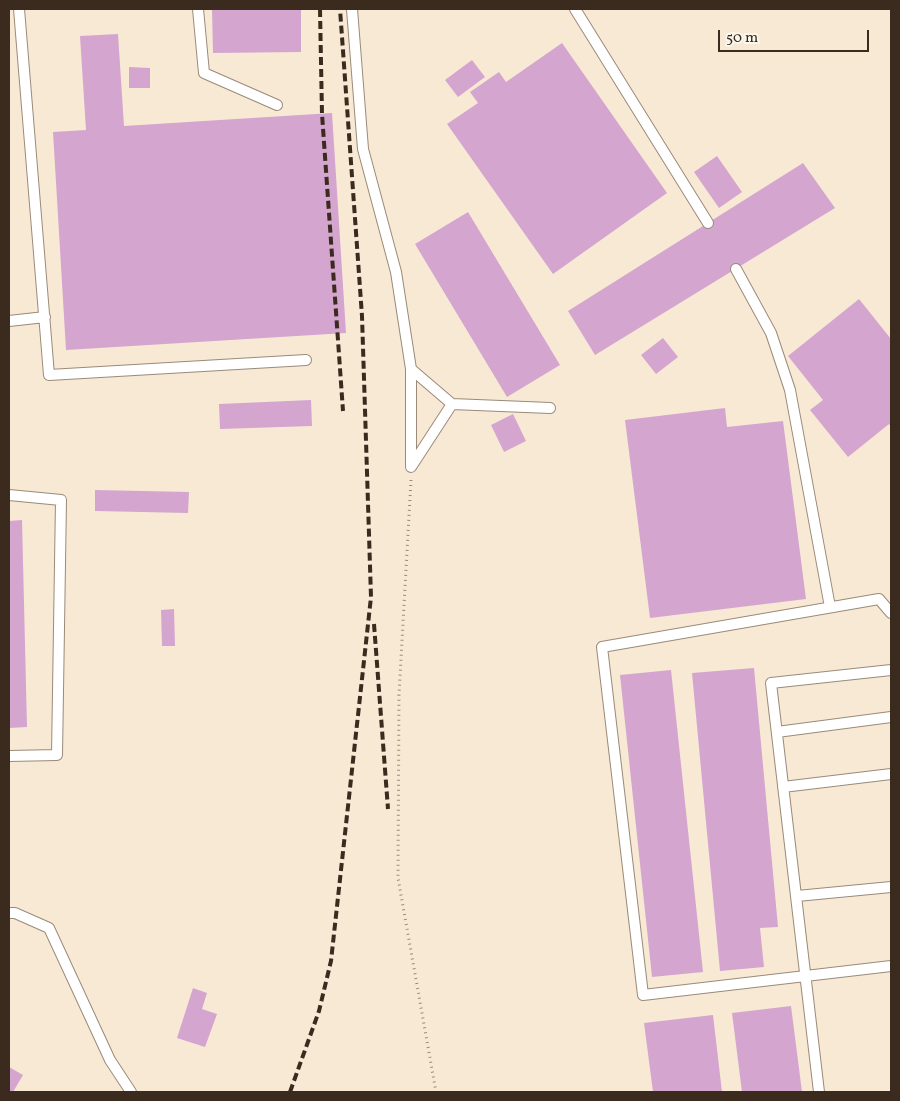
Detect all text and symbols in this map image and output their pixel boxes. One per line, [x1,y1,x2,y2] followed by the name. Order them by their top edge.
[720,20,871,52] scale bar
[726,28,758,49] text: 50 m

